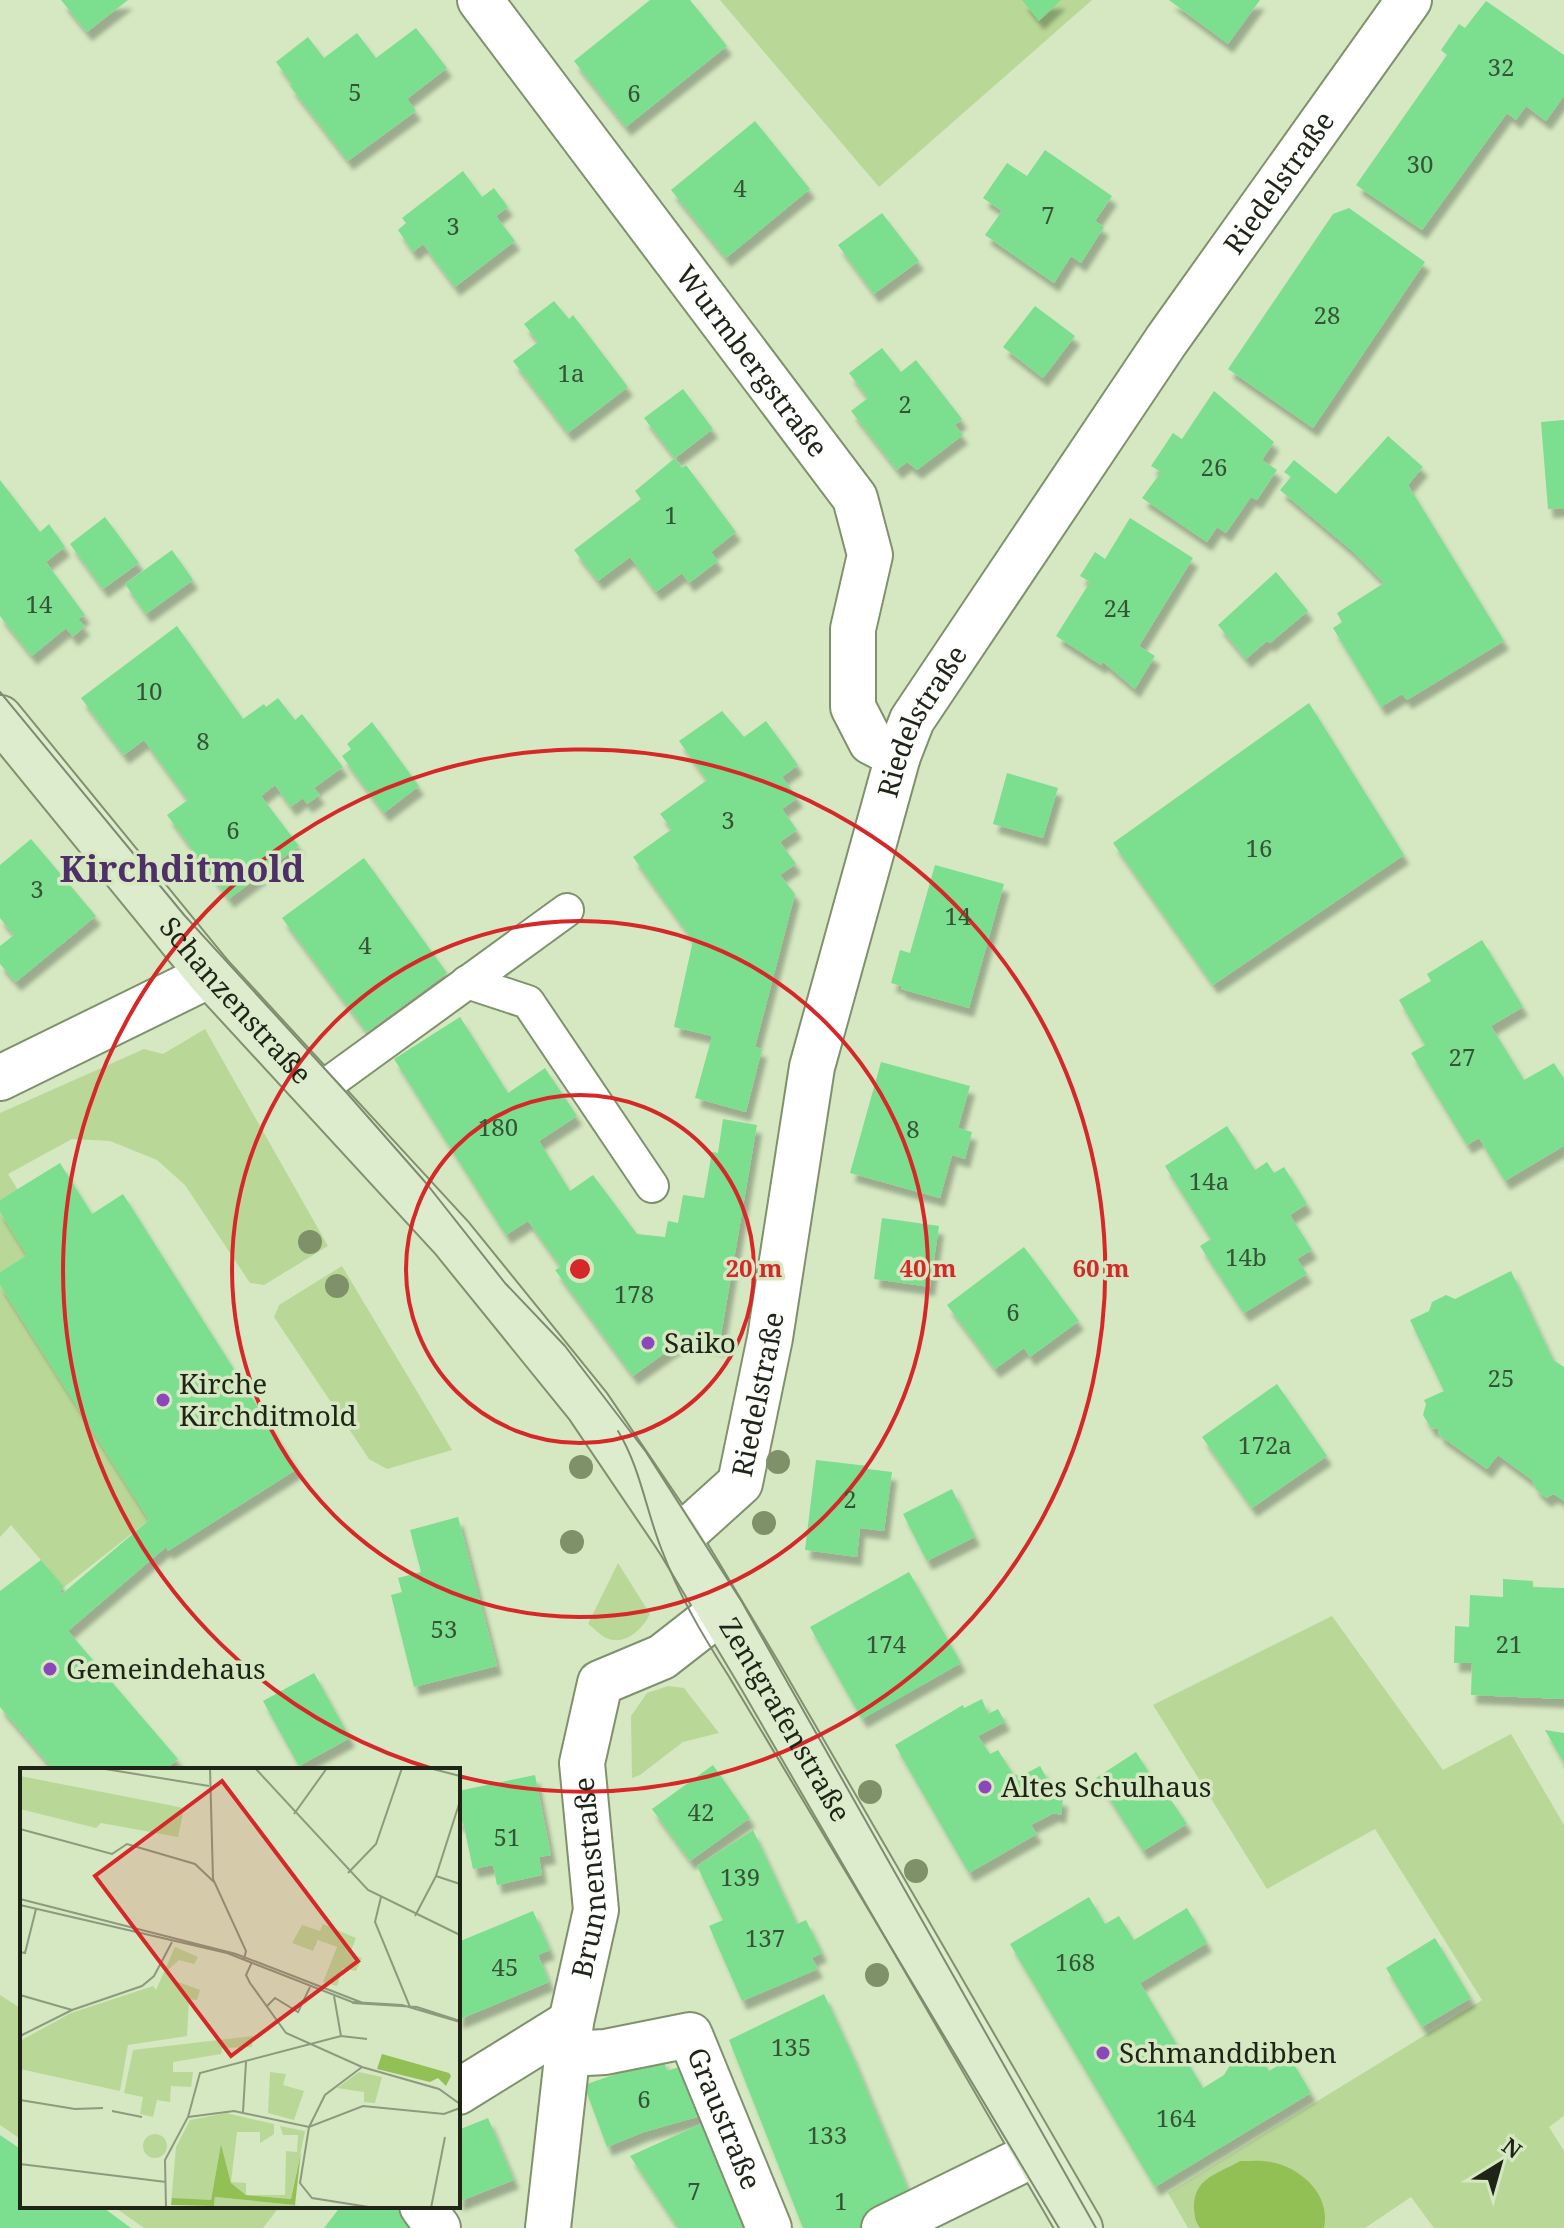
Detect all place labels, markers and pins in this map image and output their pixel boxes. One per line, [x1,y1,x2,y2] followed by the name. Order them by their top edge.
[566,1255,594,1283] centre of rings
[664,1323,736,1361] place label: Saiko
[639,1334,657,1352] marker: Saiko
[179,1364,357,1434] place label: Kirche Kirchditmold
[154,1391,172,1409] marker: Kirche Kirchditmold
[66,1649,266,1687] place label: Gemeindehaus
[41,1660,59,1678] marker: Gemeindehaus
[1001,1767,1211,1805] place label: Altes Schulhaus
[976,1778,994,1796] marker: Altes Schulhaus
[1119,2033,1337,2071] place label: Schmanddibben
[1094,2044,1112,2062] marker: Schmanddibben

